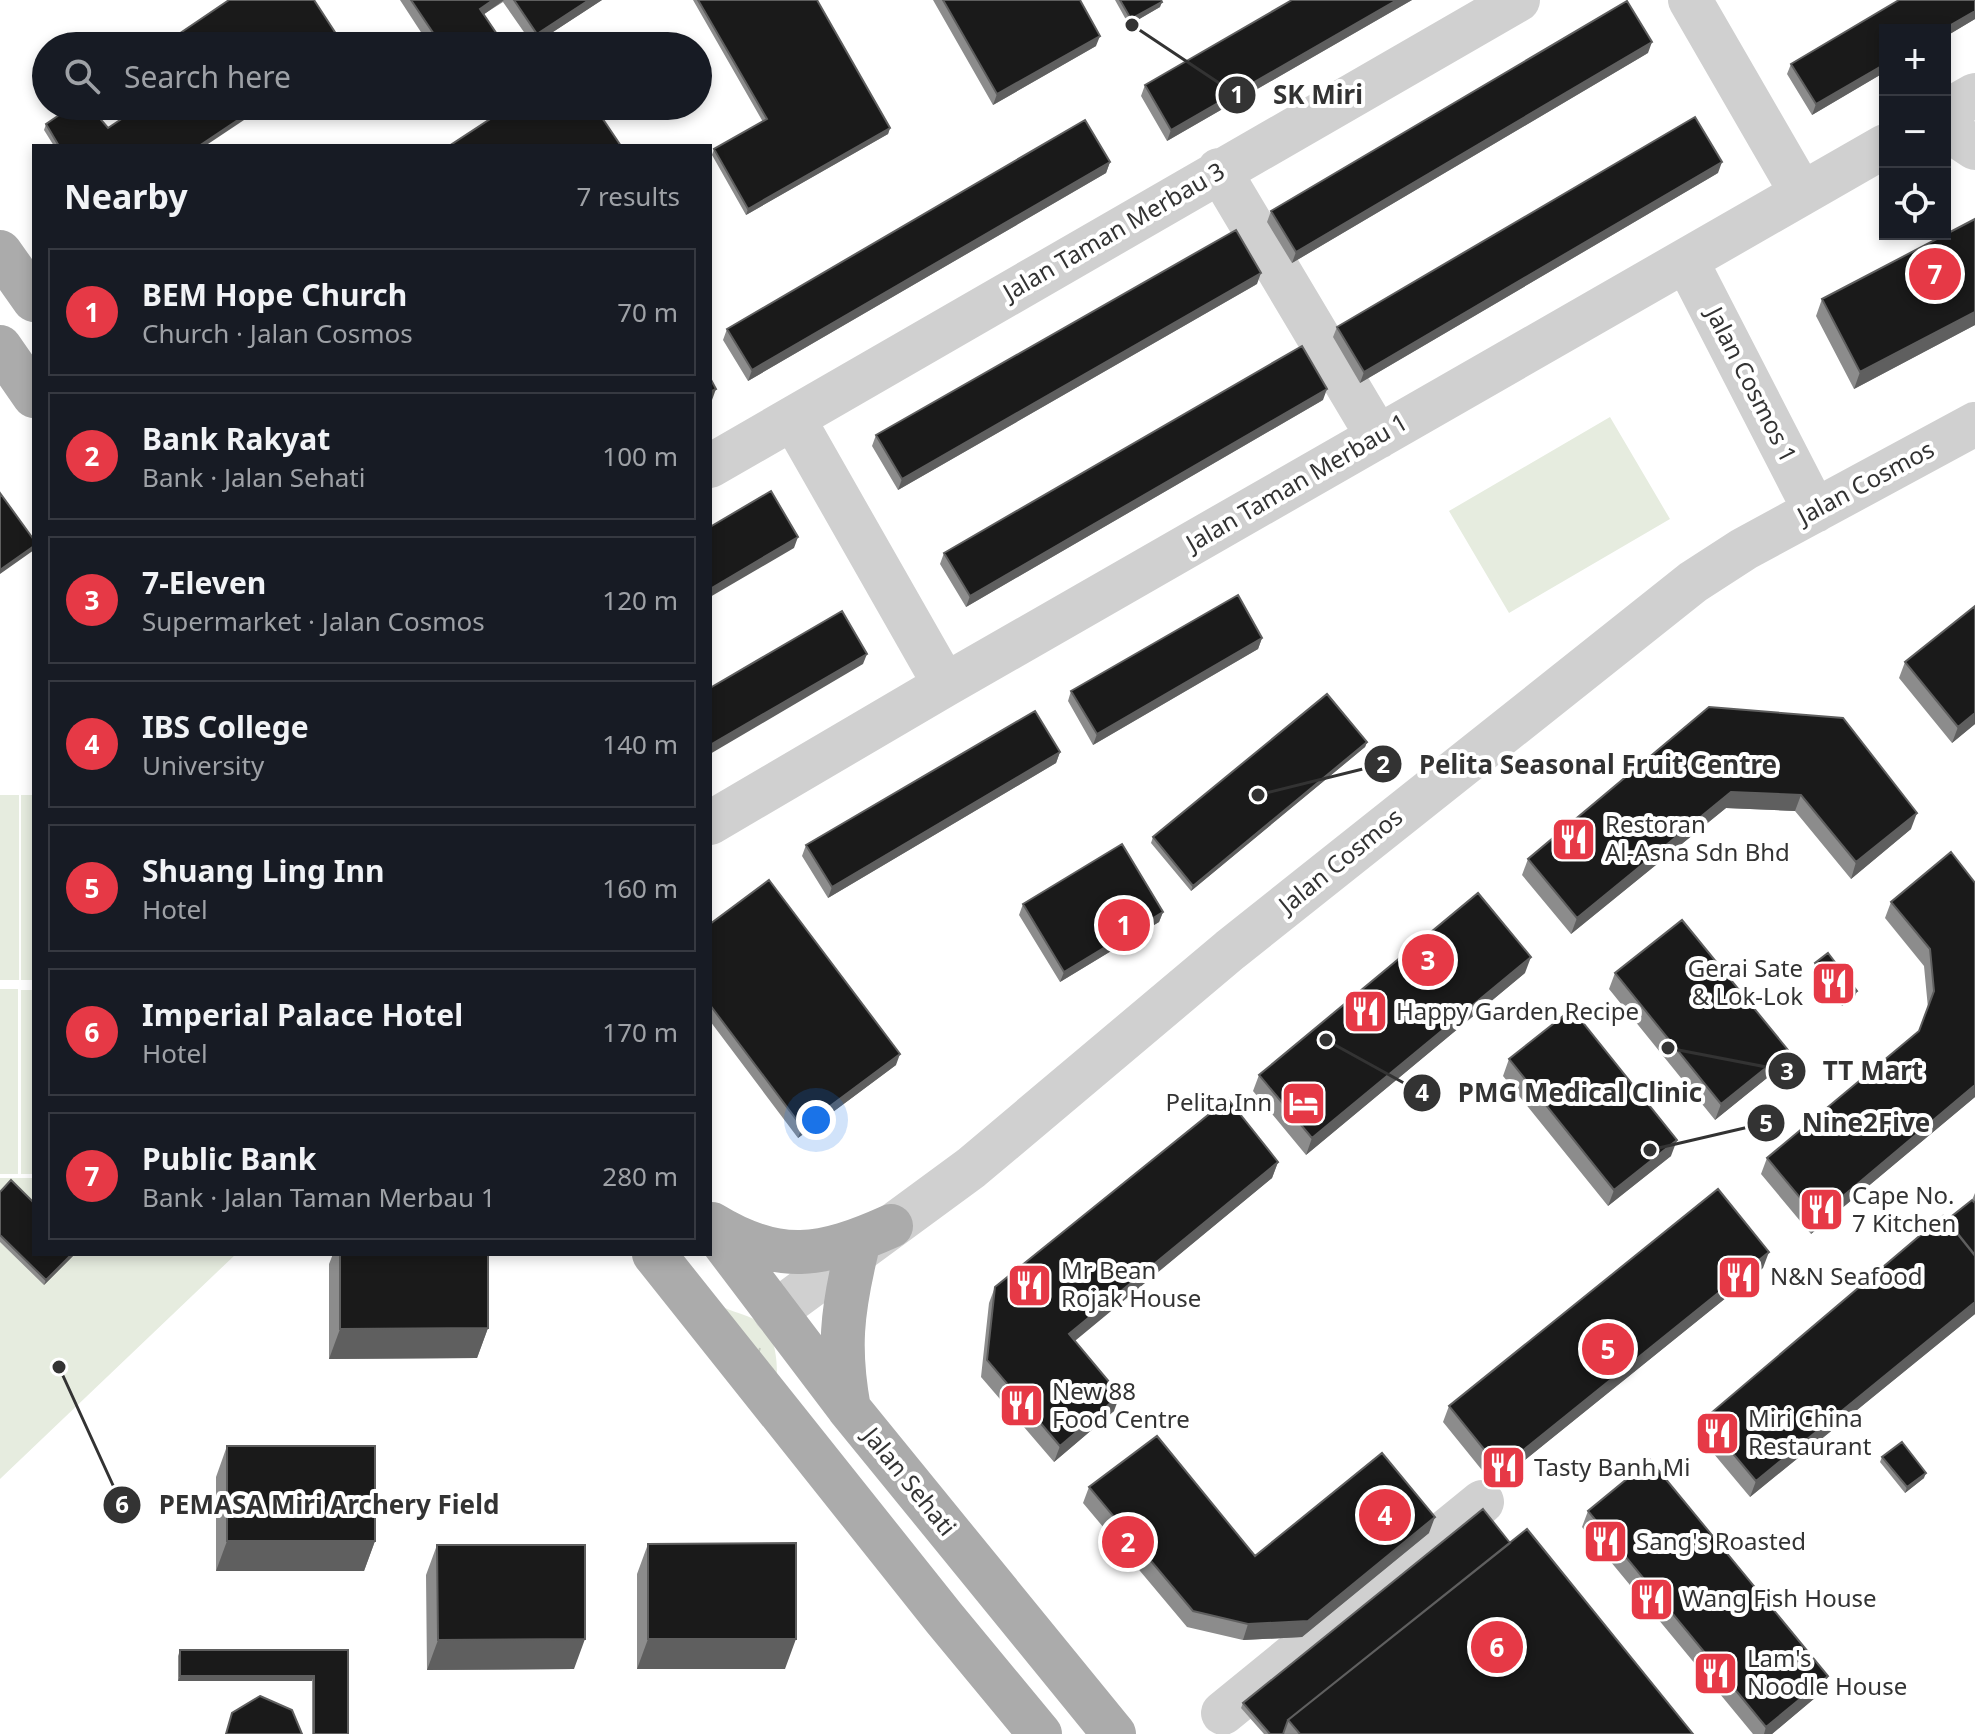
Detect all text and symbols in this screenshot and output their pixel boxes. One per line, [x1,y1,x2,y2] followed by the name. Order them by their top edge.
[1879,24,1951,240] map controls
[1879,24,1951,96] button: +
[32,32,712,120] search box
[60,54,104,98] icon: search
[124,56,291,97] text: Search here
[1217,70,1379,120] callout: SK Miri
[1273,76,1363,112] text: SK Miri
[1230,77,1244,110] text: 1
[1879,96,1951,168] button: −
[995,154,1230,309] street label: Jalan Taman Merbau 3
[1879,168,1951,240] button: locate
[64,173,188,219] text: Nearby
[576,178,680,214] text: 7 results
[1909,244,1961,304] pin: 7
[142,274,407,315] text: BEM Hope Church
[85,294,99,330] text: 1
[617,294,678,330] text: 70 m
[1698,299,1806,468] street label: Jalan Cosmos 1
[142,315,413,351] text: Church · Jalan Cosmos
[1178,405,1413,560] street label: Jalan Taman Merbau 1
[142,418,330,459] text: Bank Rakyat
[1789,432,1939,532] street label: Jalan Cosmos
[85,438,99,474] text: 2
[602,438,678,474] text: 100 m
[142,459,365,495] text: Bank · Jalan Sehati
[142,562,266,603] text: 7-Eleven
[85,582,99,618] text: 3
[602,582,678,618] text: 120 m
[142,603,485,639] text: Supermarket · Jalan Cosmos
[142,706,309,747] text: IBS College
[85,726,99,762] text: 4
[602,726,678,762] text: 140 m
[1363,739,1793,789] callout: Pelita Seasonal Fruit Centre
[1419,746,1777,782] text: Pelita Seasonal Fruit Centre
[142,747,264,783] text: University
[1376,747,1390,780] text: 2
[1270,800,1409,921] street label: Jalan Cosmos
[1605,807,1790,868] place label: Restoran Al-Asna Sdn Bhd
[1550,815,1598,863] restaurant icon: Restoran Al-Asna Sdn Bhd
[142,850,384,891] text: Shuang Ling Inn
[85,870,99,906] text: 5
[602,870,678,906] text: 160 m
[142,891,208,927] text: Hotel
[1098,895,1150,955] pin: 1
[1402,930,1454,990] pin: 3
[1688,951,1803,1012] place label: Gerai Sate & Lok-Lok
[1810,959,1858,1007] restaurant icon: Gerai Sate & Lok-Lok
[1341,988,1389,1036] restaurant icon: Happy Garden Recipe
[142,994,463,1035] text: Imperial Palace Hotel
[1396,994,1639,1027] place label: Happy Garden Recipe
[85,1014,99,1050] text: 6
[602,1014,678,1050] text: 170 m
[142,1035,208,1071] text: Hotel
[1767,1046,1939,1096] callout: TT Mart
[1823,1052,1923,1088] text: TT Mart
[1780,1054,1794,1087] text: 3
[1402,1068,1718,1118] callout: PMG Medical Clinic
[1458,1074,1702,1110] text: PMG Medical Clinic
[1415,1075,1429,1108] text: 4
[1279,1079,1327,1127] hotel icon: Pelita Inn
[1165,1085,1272,1118] place label: Pelita Inn
[1746,1098,1947,1148] callout: Nine2Five
[796,1100,836,1140] your location
[1802,1104,1930,1140] text: Nine2Five
[1759,1106,1773,1139] text: 5
[142,1138,316,1179] text: Public Bank
[85,1158,99,1194] text: 7
[602,1158,678,1194] text: 280 m
[1852,1178,1956,1239] place label: Cape No. 7 Kitchen
[142,1179,496,1215] text: Bank · Jalan Taman Merbau 1
[1797,1186,1845,1234] restaurant icon: Cape No. 7 Kitchen
[1061,1253,1201,1314] place label: Mr Bean Rojak House
[1715,1253,1763,1301] restaurant icon: N&N Seafood
[1770,1259,1923,1292] place label: N&N Seafood
[1006,1261,1054,1309] restaurant icon: Mr Bean Rojak House
[1582,1319,1634,1379] pin: 5
[1052,1374,1190,1435] place label: New 88 Food Centre
[997,1382,1045,1430] restaurant icon: New 88 Food Centre
[1748,1401,1872,1462] place label: Miri China Restaurant
[1693,1409,1741,1457] restaurant icon: Miri China Restaurant
[855,1418,964,1542] street label: Jalan Sehati
[1479,1444,1527,1492] restaurant icon: Tasty Banh Mi
[1534,1450,1690,1483] place label: Tasty Banh Mi
[102,1480,515,1530] callout: PEMASA Miri Archery Field
[1359,1485,1411,1545] pin: 4
[159,1486,499,1522] text: PEMASA Miri Archery Field
[115,1487,129,1520] text: 6
[1102,1512,1154,1572] pin: 2
[1581,1518,1629,1566] restaurant icon: Sang's Roasted
[1636,1524,1806,1557] place label: Sang's Roasted
[1627,1575,1675,1623] restaurant icon: Wang Fish House
[1682,1581,1877,1614] place label: Wang Fish House
[1471,1617,1523,1677] pin: 6
[1747,1641,1907,1702] place label: Lam's Noodle House
[1692,1649,1740,1697] restaurant icon: Lam's Noodle House

